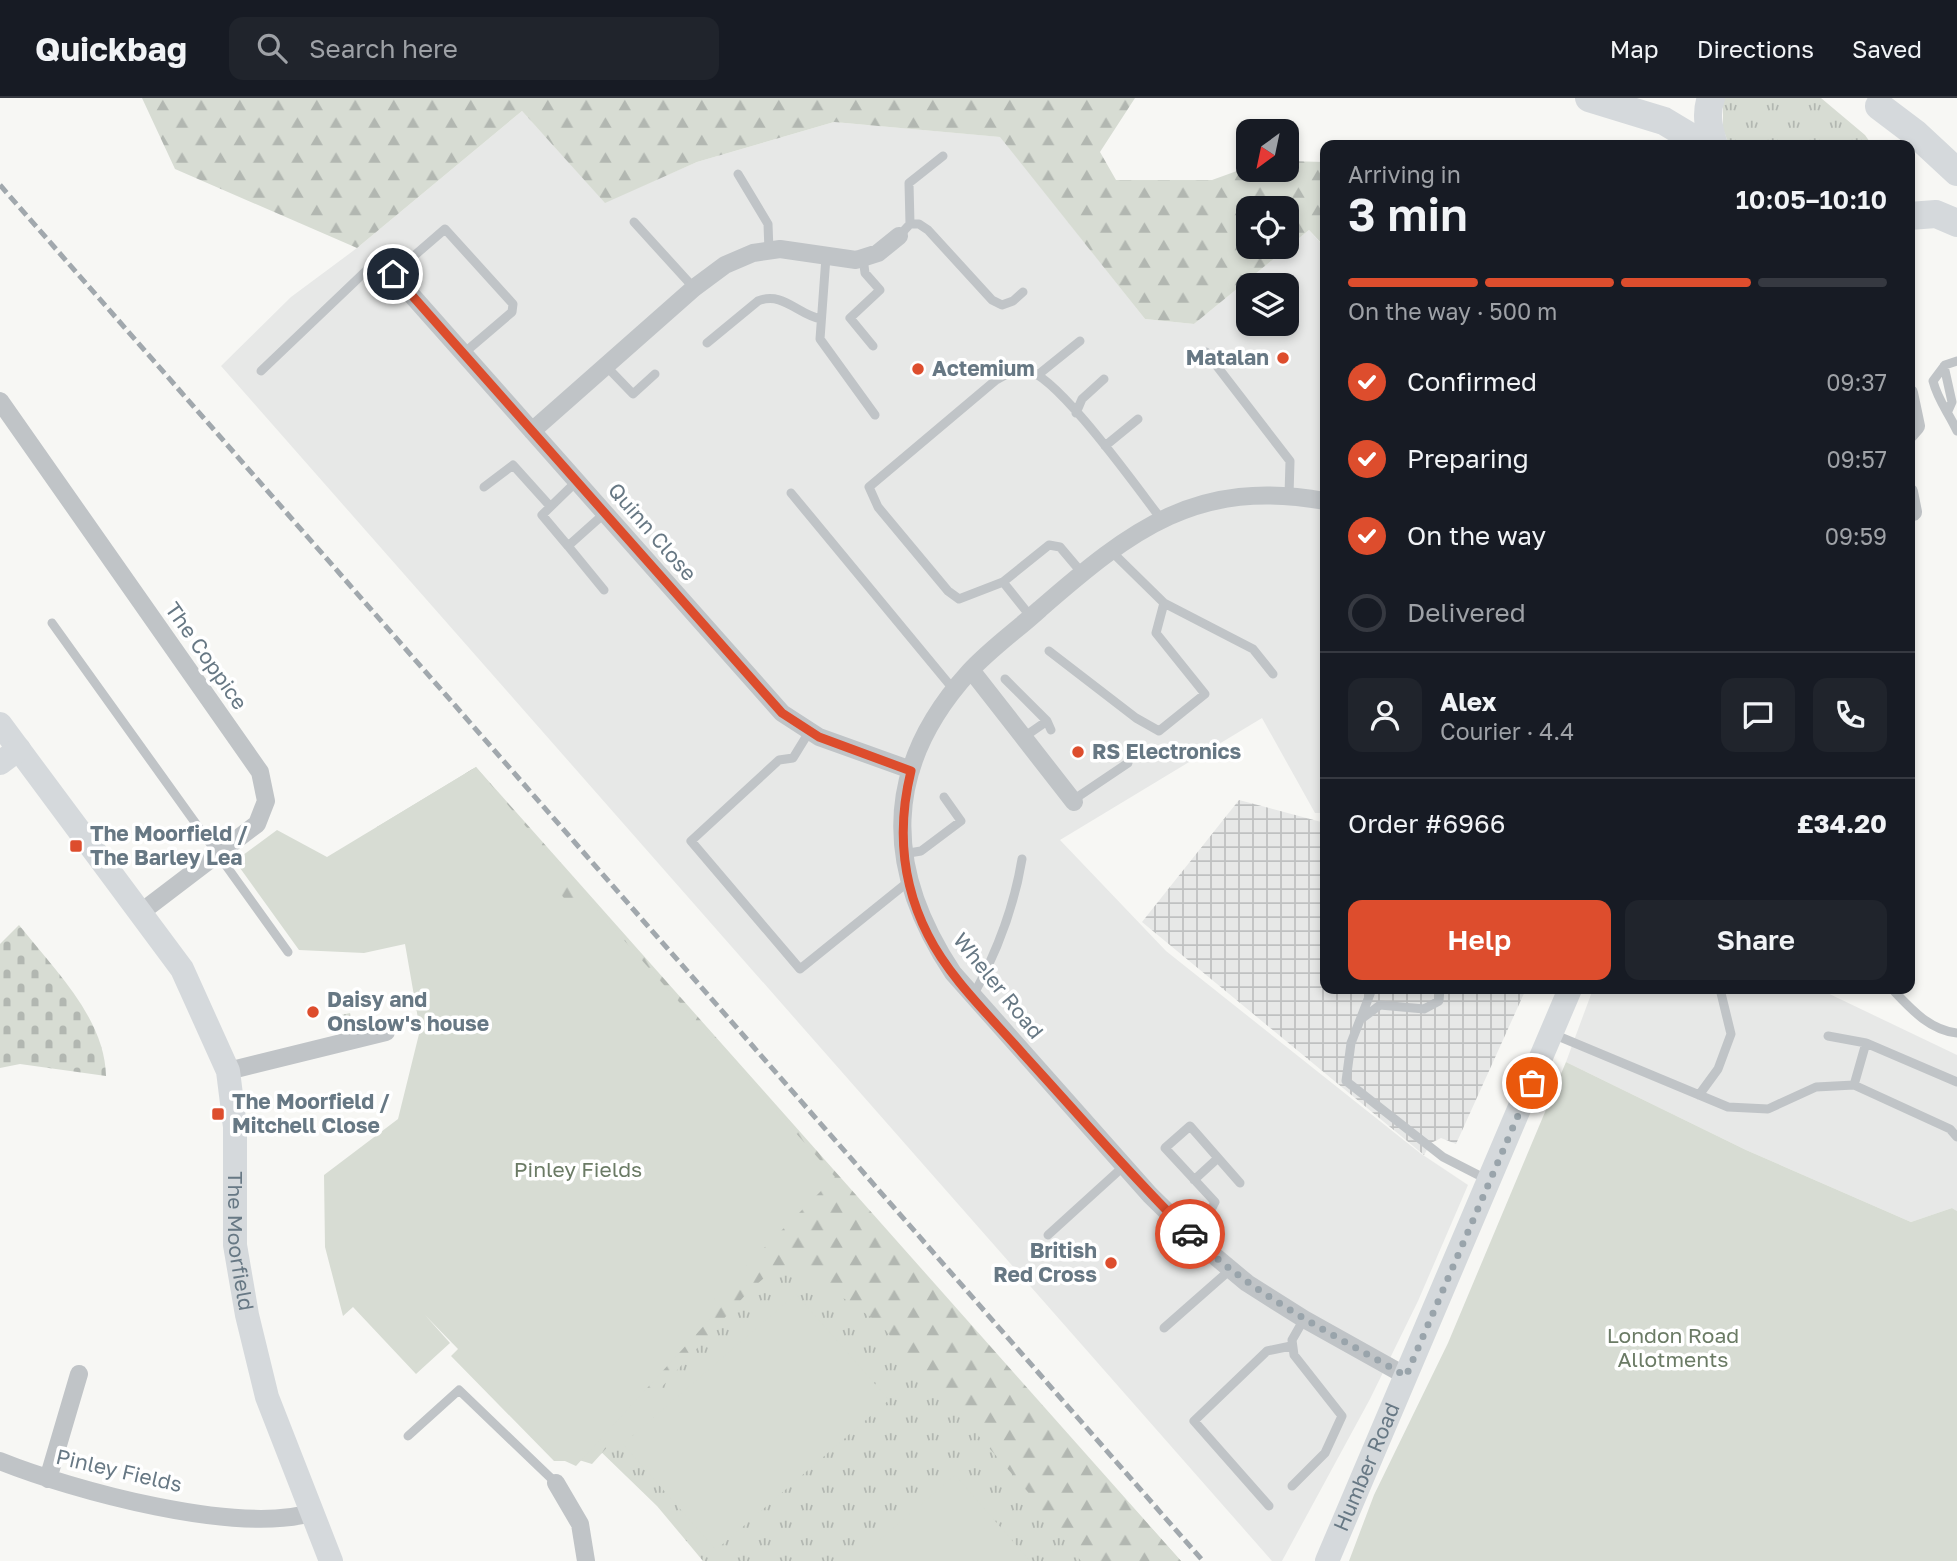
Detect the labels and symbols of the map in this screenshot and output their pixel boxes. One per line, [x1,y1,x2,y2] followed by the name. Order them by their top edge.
[1236,119,1298,182] north arrow
[363,244,423,304] pin
[1186,344,1269,370] place label: Matalan
[1275,350,1291,366] marker: Matalan
[932,355,1035,381] place label: Actemium
[910,361,926,377] marker: Actemium
[603,477,702,586] street label: Quinn Close
[160,597,253,714] street label: The Coppice
[1092,738,1242,764] place label: RS Electronics
[1070,744,1086,760] marker: RS Electronics
[90,820,247,870] place label: The Moorfield / The Barley Lea
[68,838,84,854] marker: The Moorfield / The Barley Lea
[948,927,1049,1044] street label: Wheler Road
[327,986,489,1036] place label: Daisy and Onslow's house
[305,1004,321,1020] marker: Daisy and Onslow's house
[1502,1053,1562,1113] pin
[232,1088,389,1138] place label: The Moorfield / Mitchell Close
[210,1106,226,1122] marker: The Moorfield / Mitchell Close
[514,1156,642,1182] park label: Pinley Fields
[223,1171,260,1313] street label: The Moorfield
[1155,1199,1225,1269] courier
[993,1237,1097,1287] place label: British Red Cross
[1103,1255,1119,1271] marker: British Red Cross
[1607,1322,1739,1372] park label: London Road Allotments
[1327,1398,1405,1535] street label: Humber Road
[54,1443,185,1497] street label: Pinley Fields

